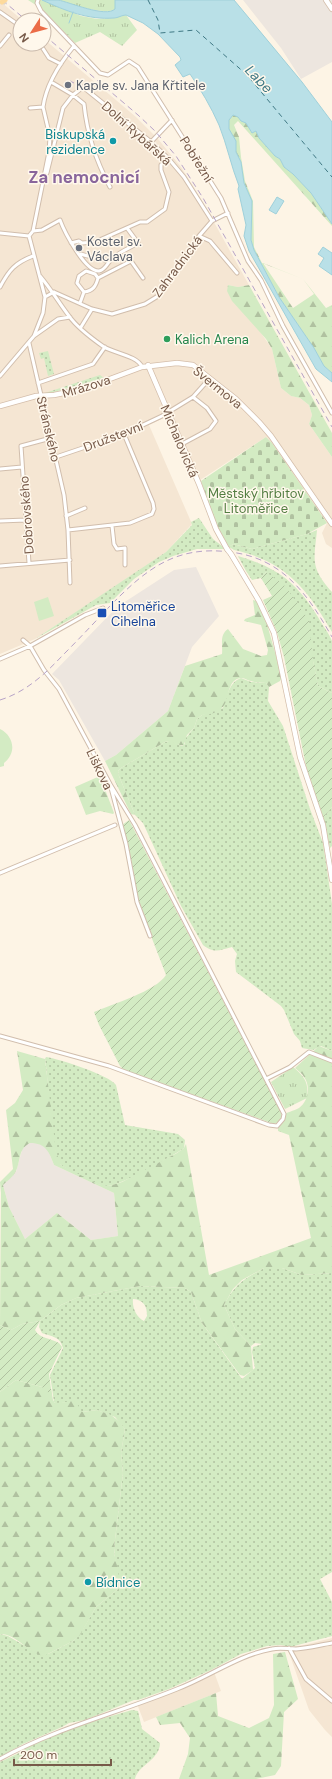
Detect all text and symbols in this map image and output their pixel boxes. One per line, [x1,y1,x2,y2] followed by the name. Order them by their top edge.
[12,12,52,52] north arrow
[16,31,32,45] text: N
[241,61,277,97] water label: Labe
[76,77,206,94] place label: Kaple sv. Jana Křtitele
[63,80,73,90] marker: Kaple sv. Jana Křtitele
[98,97,175,169] street label: Dolní Rybářská
[45,126,105,158] place label: Biskupská rezidence
[176,133,217,186] street label: Pobřežní
[108,136,118,146] marker: Biskupská rezidence
[28,166,140,188] district label: Za nemocnicí
[149,232,206,301] street label: Zahradnická
[87,233,142,265] place label: Kostel sv. Václava
[74,243,84,253] marker: Kostel sv. Václava
[175,331,249,348] place label: Kalich Arena
[162,334,172,344] marker: Kalich Arena
[189,362,246,413] street label: Švermova
[60,371,112,402] street label: Mrázova
[33,394,64,464] street label: Stránského
[157,402,202,480] street label: Michalovická
[81,417,146,456] street label: Družstevní
[15,475,38,555] street label: Dobrovského
[208,485,304,517] park label: Městský hřbitov Litoměřice
[111,598,175,630] place label: Litoměřice Cihelna
[96,607,108,619] marker: Litoměřice Cihelna
[82,746,117,793] street label: Liškova
[96,1574,140,1591] place label: Bídnice
[83,1577,93,1587] marker: Bídnice
[14,1741,111,1767] scale bar
[20,1747,57,1763] text: 200 m

